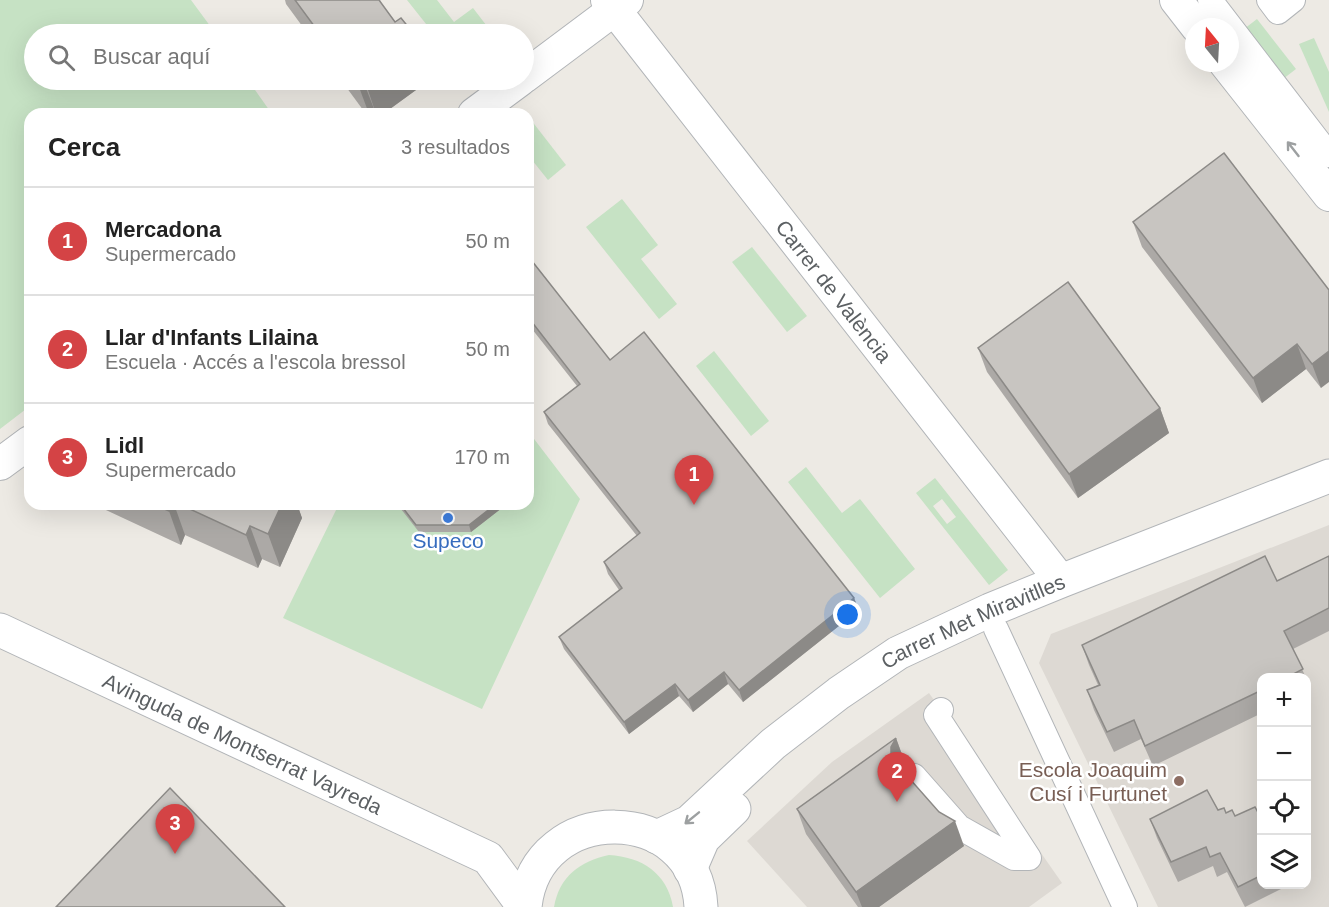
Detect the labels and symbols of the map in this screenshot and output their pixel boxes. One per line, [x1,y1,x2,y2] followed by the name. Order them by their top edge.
[1185,18,1239,72] north arrow
[1286,141,1299,157] one-way arrow
[772,215,897,367] street label: Carrer de València
[674,456,714,505] pin: 1
[441,511,455,525] marker: Supeco
[412,529,484,552] place label: Supeco
[876,569,1068,673] street label: Carrer Met Miravitlles
[833,600,862,629] your location
[100,668,386,819] street label: Avinguda de Montserrat Vayreda
[878,752,916,802] pin: 2
[1019,758,1167,805] place label: Escola Joaquim Cusí i Furtunet
[1172,774,1186,788] marker: Escola Joaquim Cusí i Furtunet
[156,804,195,854] pin: 3
[684,811,700,824] one-way arrow

